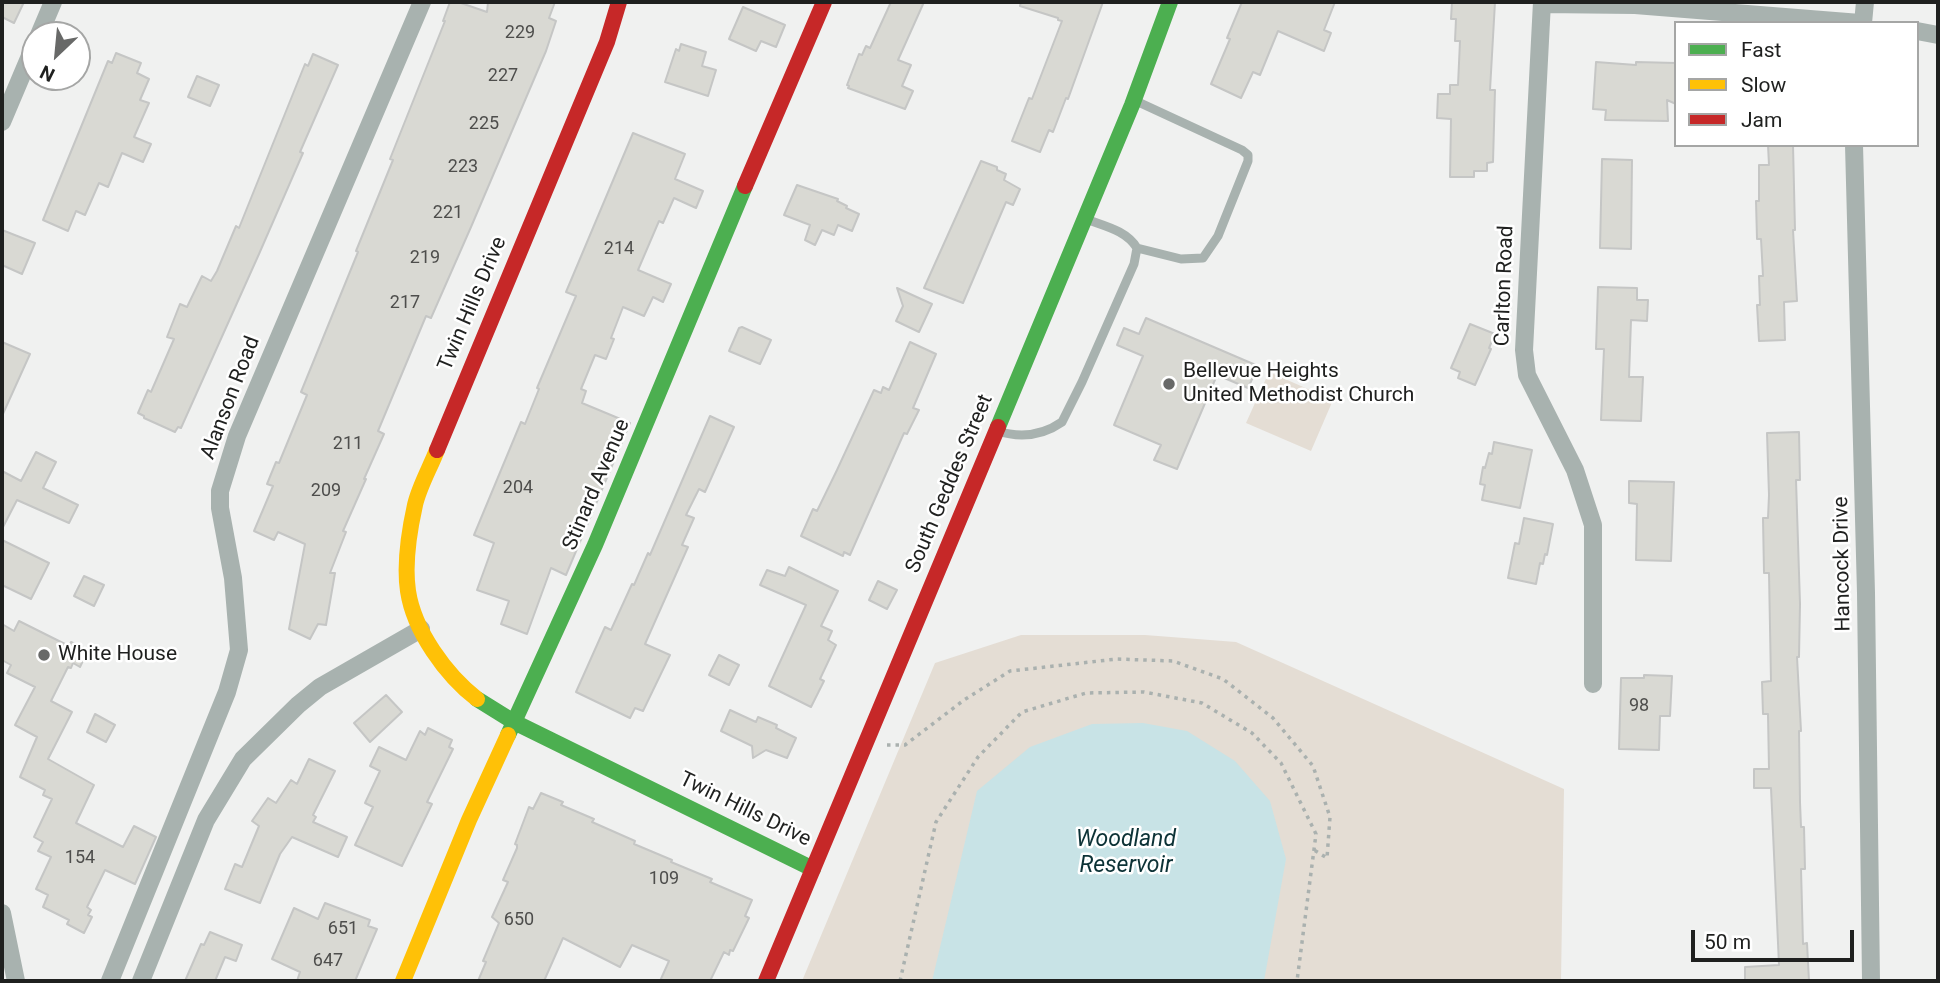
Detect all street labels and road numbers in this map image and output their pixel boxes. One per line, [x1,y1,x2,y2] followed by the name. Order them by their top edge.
[1490,225,1520,347] street label: Carlton Road
[433,233,513,375] street label: Twin Hills Drive
[196,333,266,463] street label: Alanson Road
[901,391,999,577] street label: South Geddes Street
[558,416,636,554] street label: Stinard Avenue
[1829,496,1857,632] street label: Hancock Drive
[675,767,815,853] street label: Twin Hills Drive

